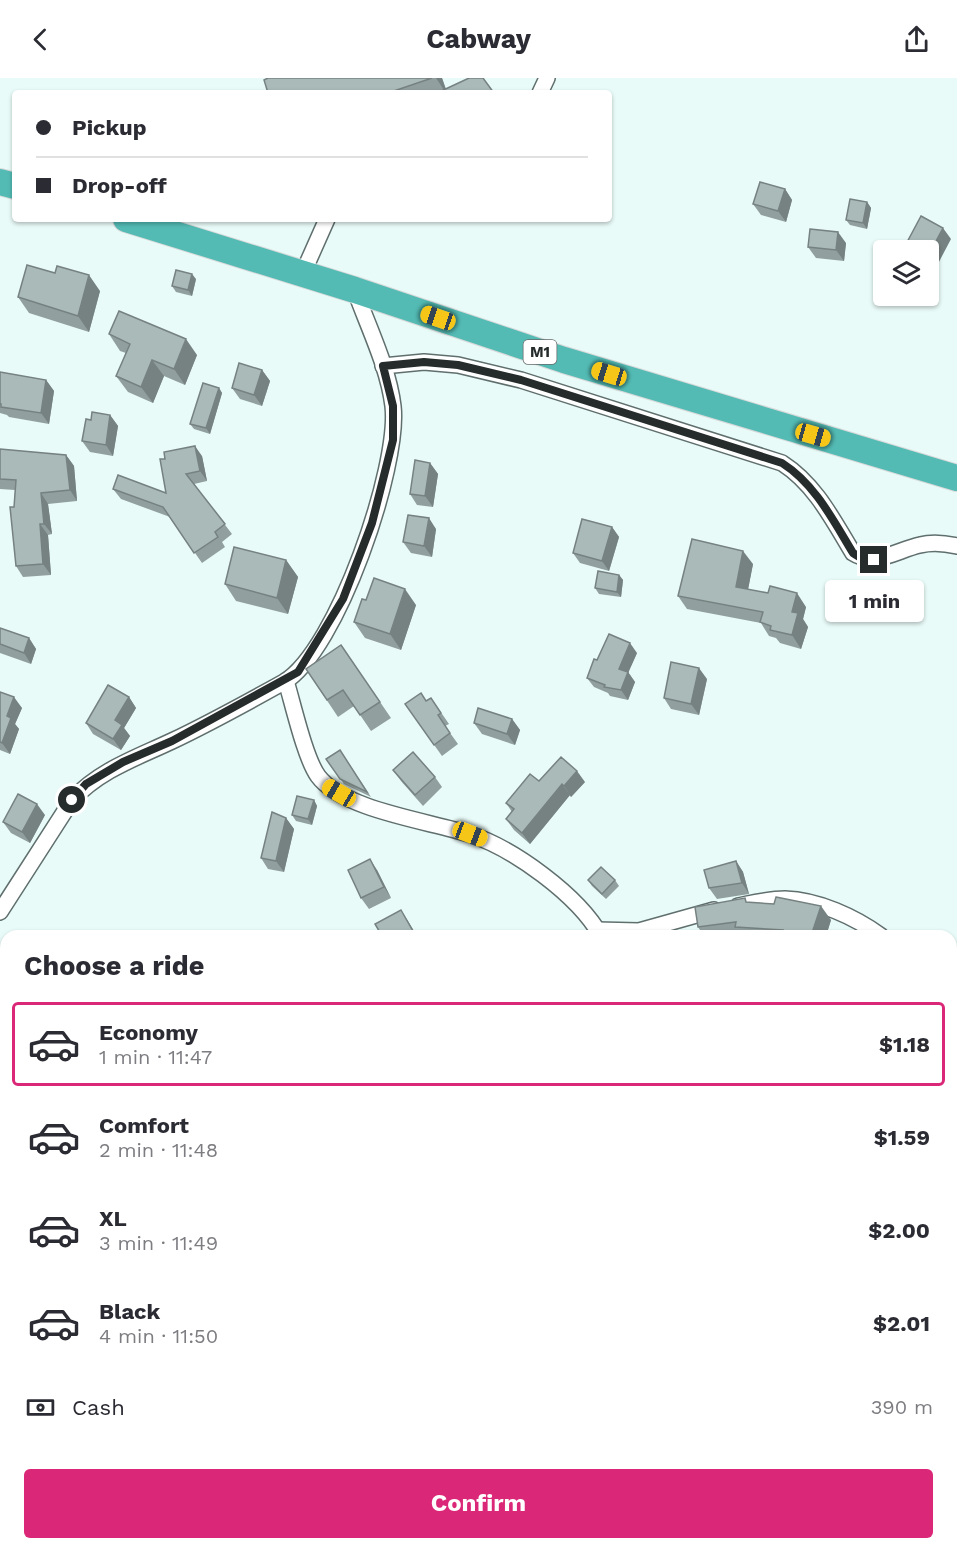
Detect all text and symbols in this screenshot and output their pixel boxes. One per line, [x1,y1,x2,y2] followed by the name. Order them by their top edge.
[24,23,57,56] icon: back
[426,23,531,55] text: Cabway
[900,23,933,56] icon: share
[72,115,147,140] text: Pickup
[72,173,167,198] text: Drop-off
[873,240,939,306] map controls
[873,240,939,306] button: layers
[418,304,458,332] car
[524,340,556,364] road number: M1
[589,360,629,388] car
[793,421,833,449] car
[860,546,887,573] route end
[824,581,924,623] callout: 1 min
[849,589,900,613] text: 1 min
[319,776,359,810] car
[58,786,85,813] route start
[450,819,490,849] car
[24,950,204,982] text: Choose a ride
[27,1017,81,1071] icon: car
[99,1020,198,1045] text: Economy
[879,1032,930,1057] text: $1.18
[99,1045,212,1069] text: 1 min · 11:47
[27,1110,81,1164] icon: car
[99,1113,189,1138] text: Comfort
[874,1125,930,1150] text: $1.59
[99,1138,218,1162] text: 2 min · 11:48
[27,1203,81,1257] icon: car
[99,1206,127,1231] text: XL
[868,1218,930,1243] text: $2.00
[99,1231,218,1255] text: 3 min · 11:49
[27,1296,81,1350] icon: car
[99,1299,160,1324] text: Black
[873,1311,930,1336] text: $2.01
[99,1324,218,1348] text: 4 min · 11:50
[24,1391,57,1424] icon: cash
[72,1395,125,1420] text: Cash
[871,1395,933,1419] text: 390 m
[24,1469,933,1538] button: Confirm

